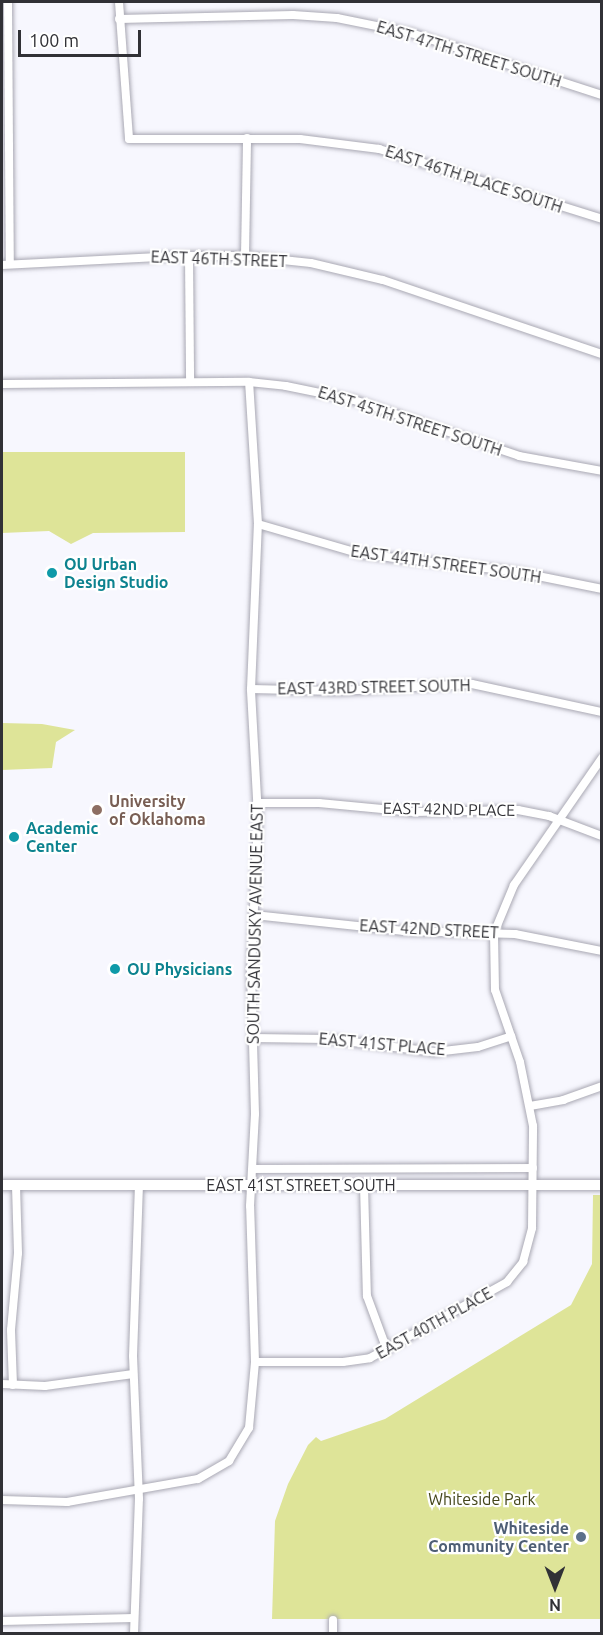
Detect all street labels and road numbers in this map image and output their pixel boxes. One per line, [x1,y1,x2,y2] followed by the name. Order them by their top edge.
[374,17,564,91] street label: EAST 47TH STREET SOUTH
[383,141,565,217] street label: EAST 46TH PLACE SOUTH
[150,247,288,271] street label: EAST 46TH STREET
[316,382,504,460] street label: EAST 45TH STREET SOUTH
[350,541,542,587] street label: EAST 44TH STREET SOUTH
[277,676,471,698] street label: EAST 43RD STREET SOUTH
[383,798,515,820] street label: EAST 42ND PLACE
[243,804,267,1044] street label: SOUTH SANDUSKY AVENUE EAST
[359,916,499,942] street label: EAST 42ND STREET
[318,1029,446,1059] street label: EAST 41ST PLACE
[206,1175,396,1195] street label: EAST 41ST STREET SOUTH
[373,1283,495,1363] street label: EAST 40TH PLACE

